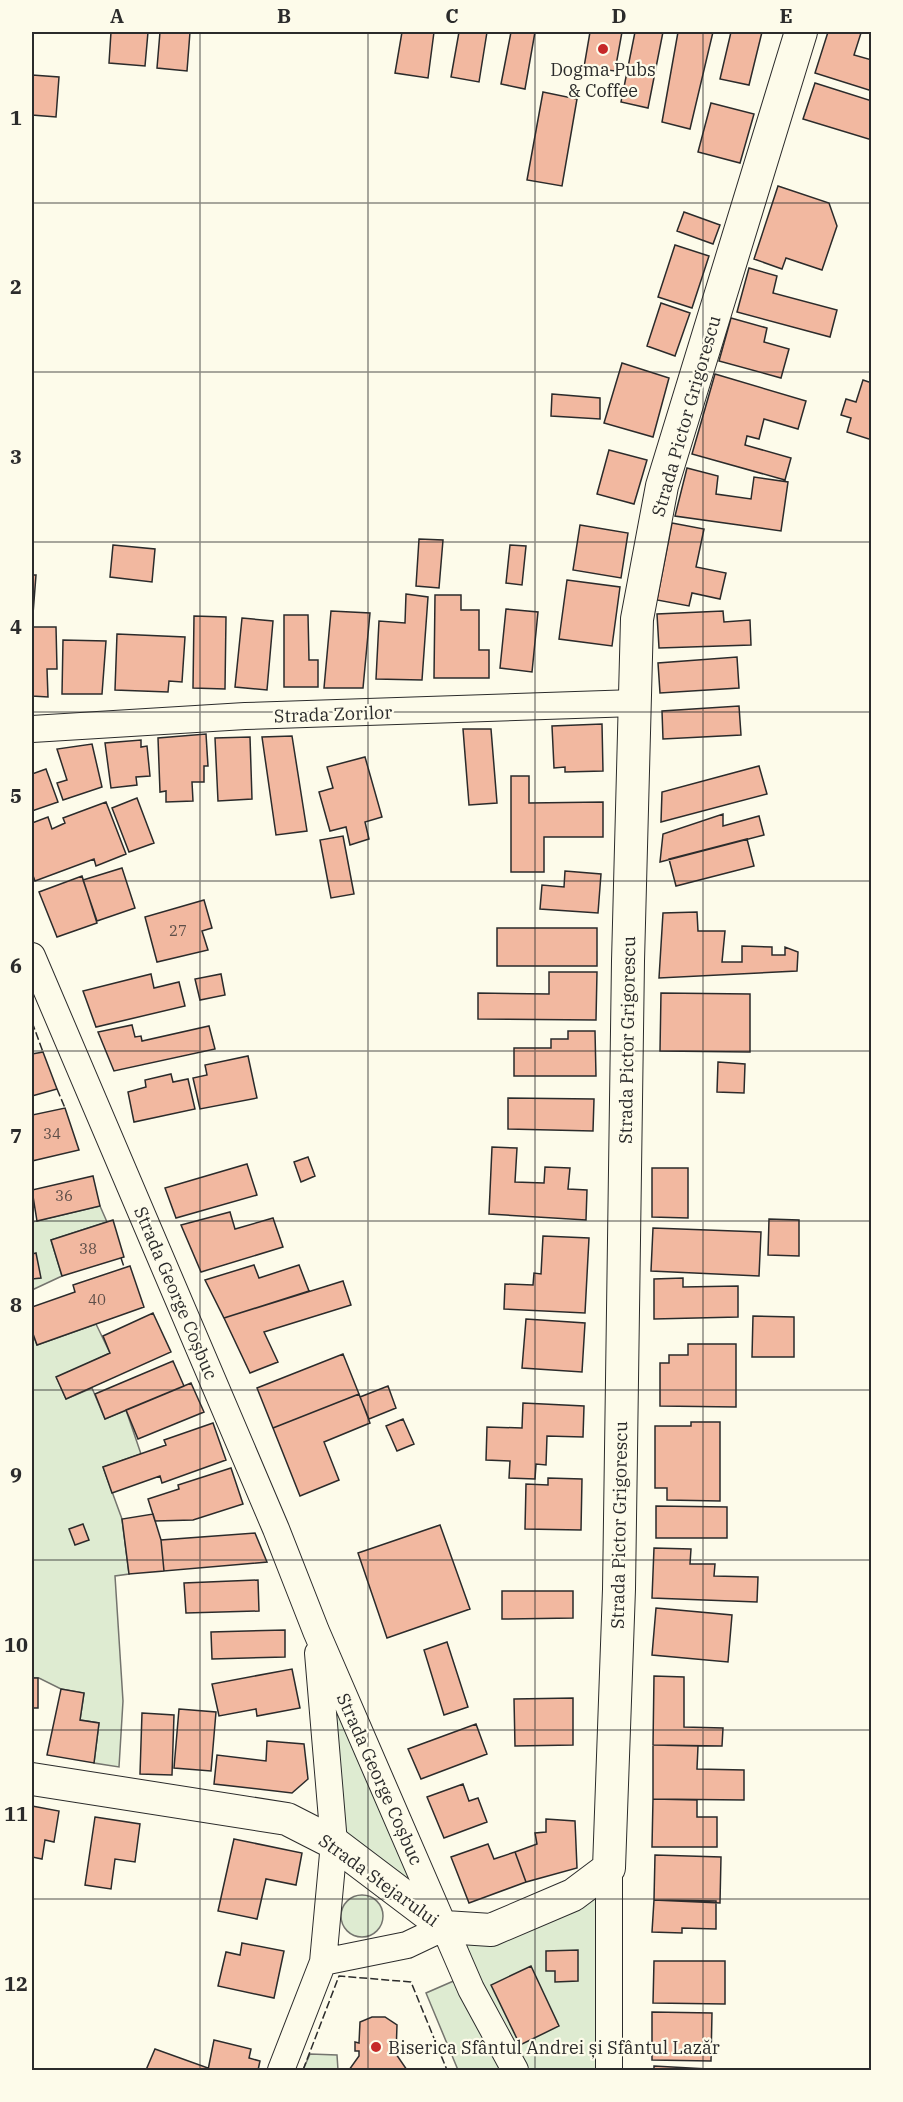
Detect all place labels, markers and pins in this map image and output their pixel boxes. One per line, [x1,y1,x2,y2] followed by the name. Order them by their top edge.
[596,42,610,56] marker: Dogma Pubs & Coffee
[550,58,656,102] place label: Dogma Pubs & Coffee
[388,2036,720,2059] place label: Biserica Sfântul Andrei și Sfântul Lazăr
[369,2040,383,2054] marker: Biserica Sfântul Andrei și Sfântul Lazăr

